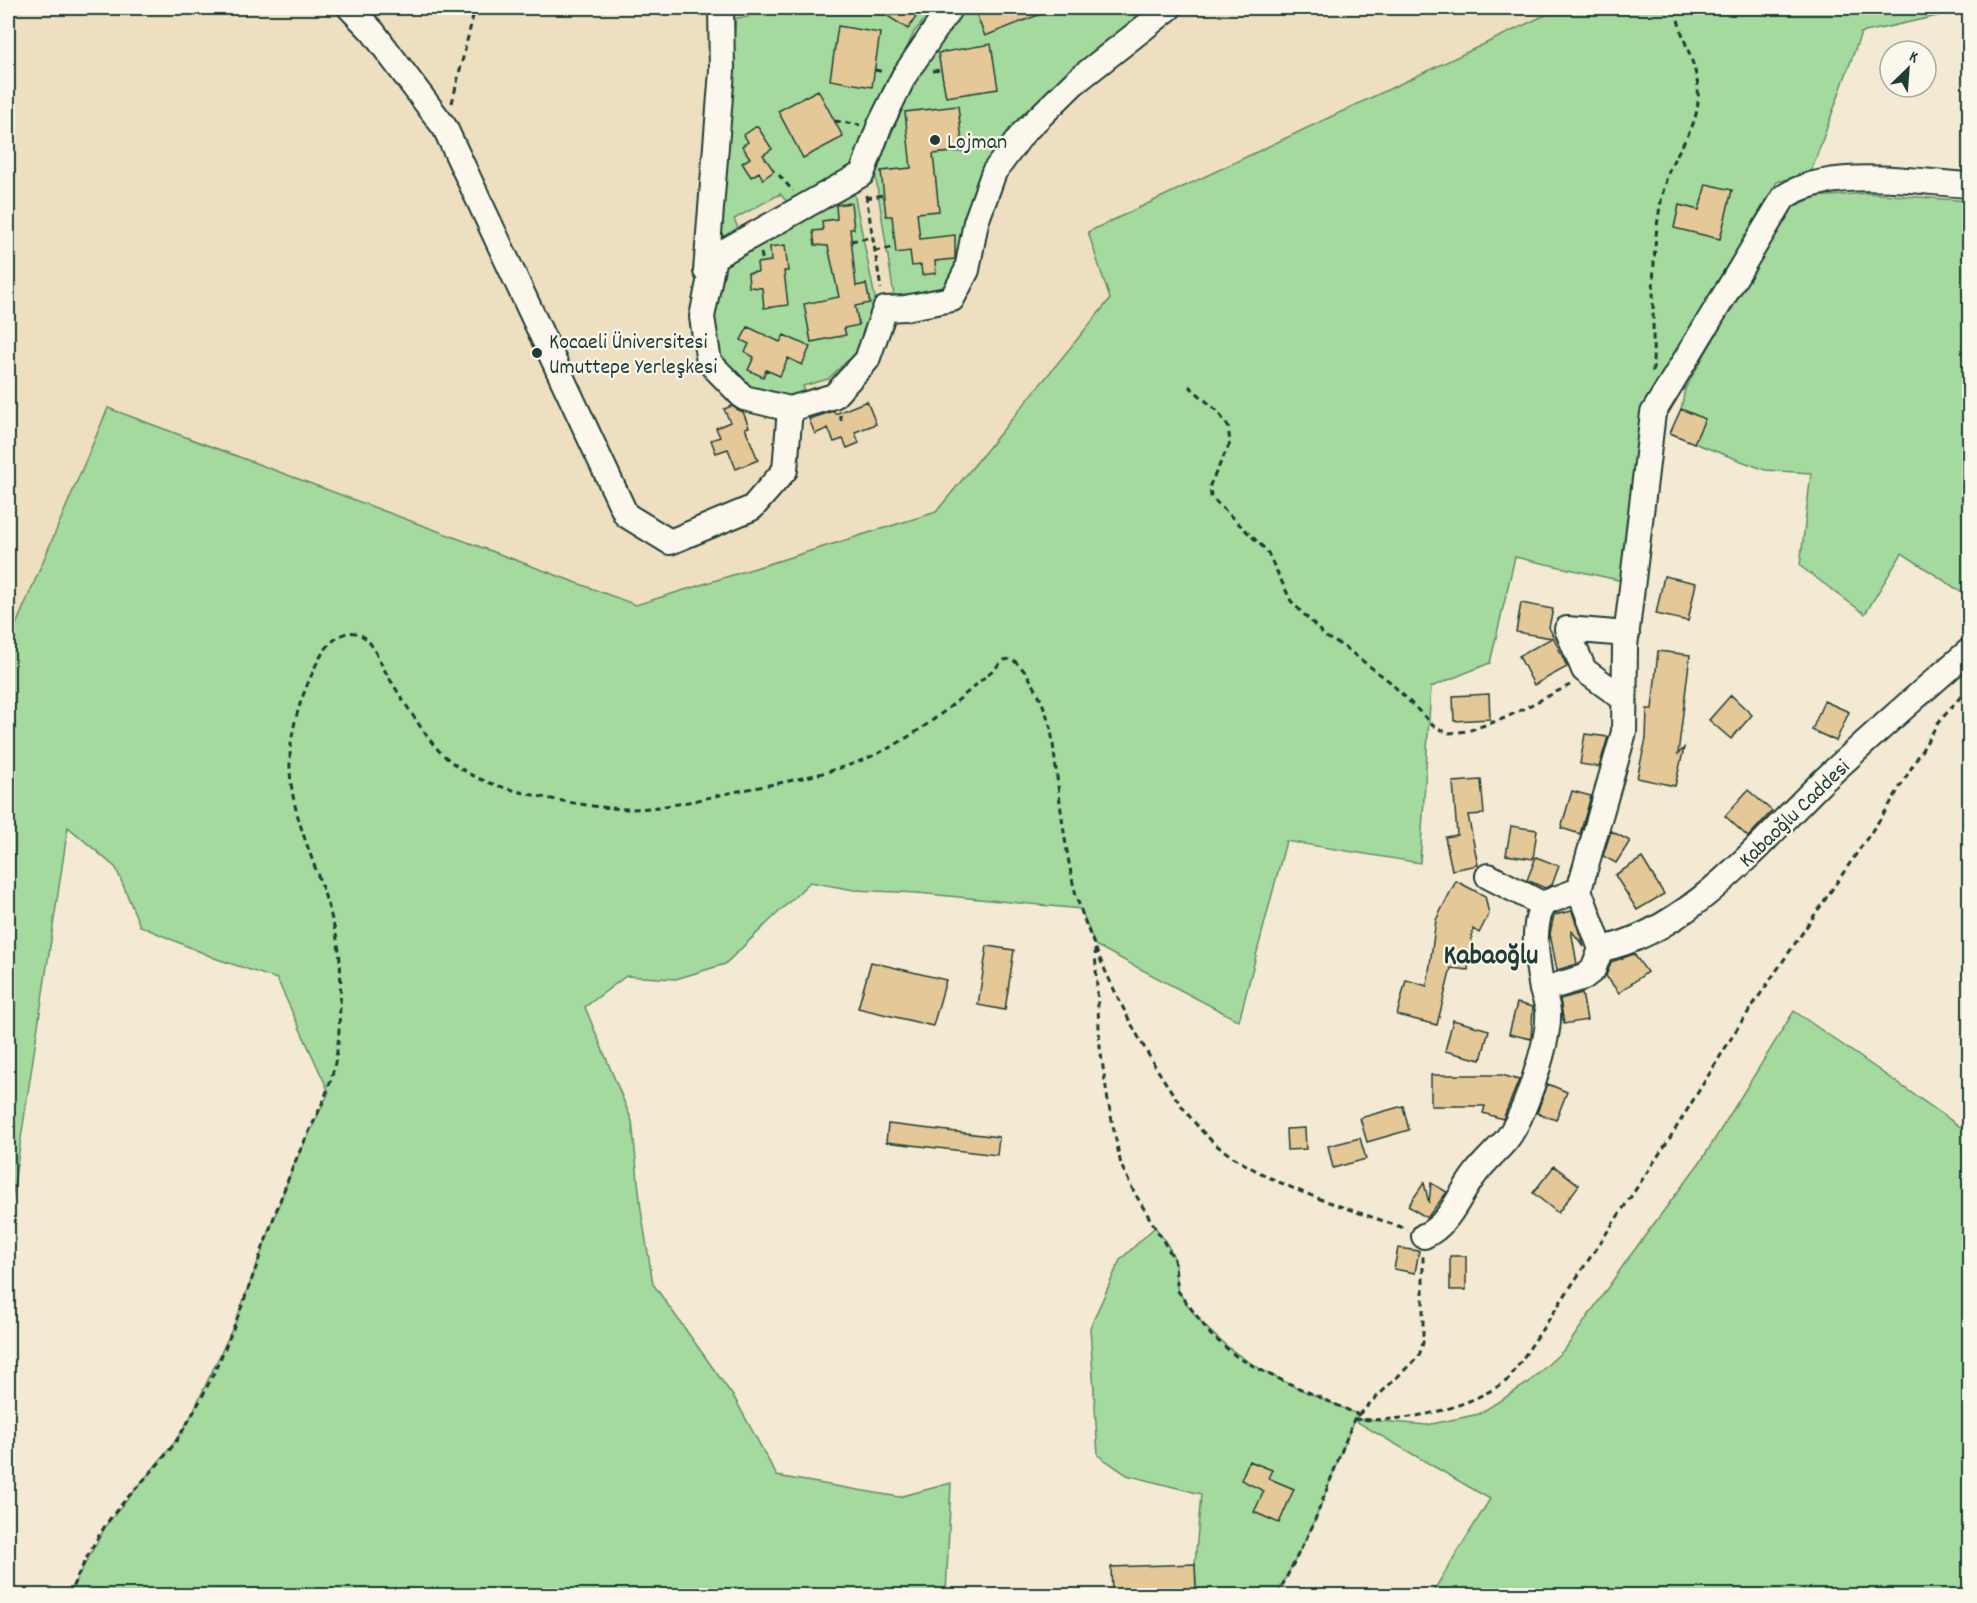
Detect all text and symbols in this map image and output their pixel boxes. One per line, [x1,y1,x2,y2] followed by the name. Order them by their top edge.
[1878,39,1938,99] north arrow
[1905,46,1922,70] text: K
[947,128,1007,159] place label: Lojman
[928,133,942,147] marker: Lojman
[549,328,717,384] place label: Kocaeli Üniversitesi Umuttepe Yerleşkesi
[530,346,544,360] marker: Kocaeli Üniversitesi Umuttepe Yerleşkesi
[1733,753,1858,876] street label: Kabaoğlu Caddesi
[1444,938,1538,978] district label: Kabaoğlu

